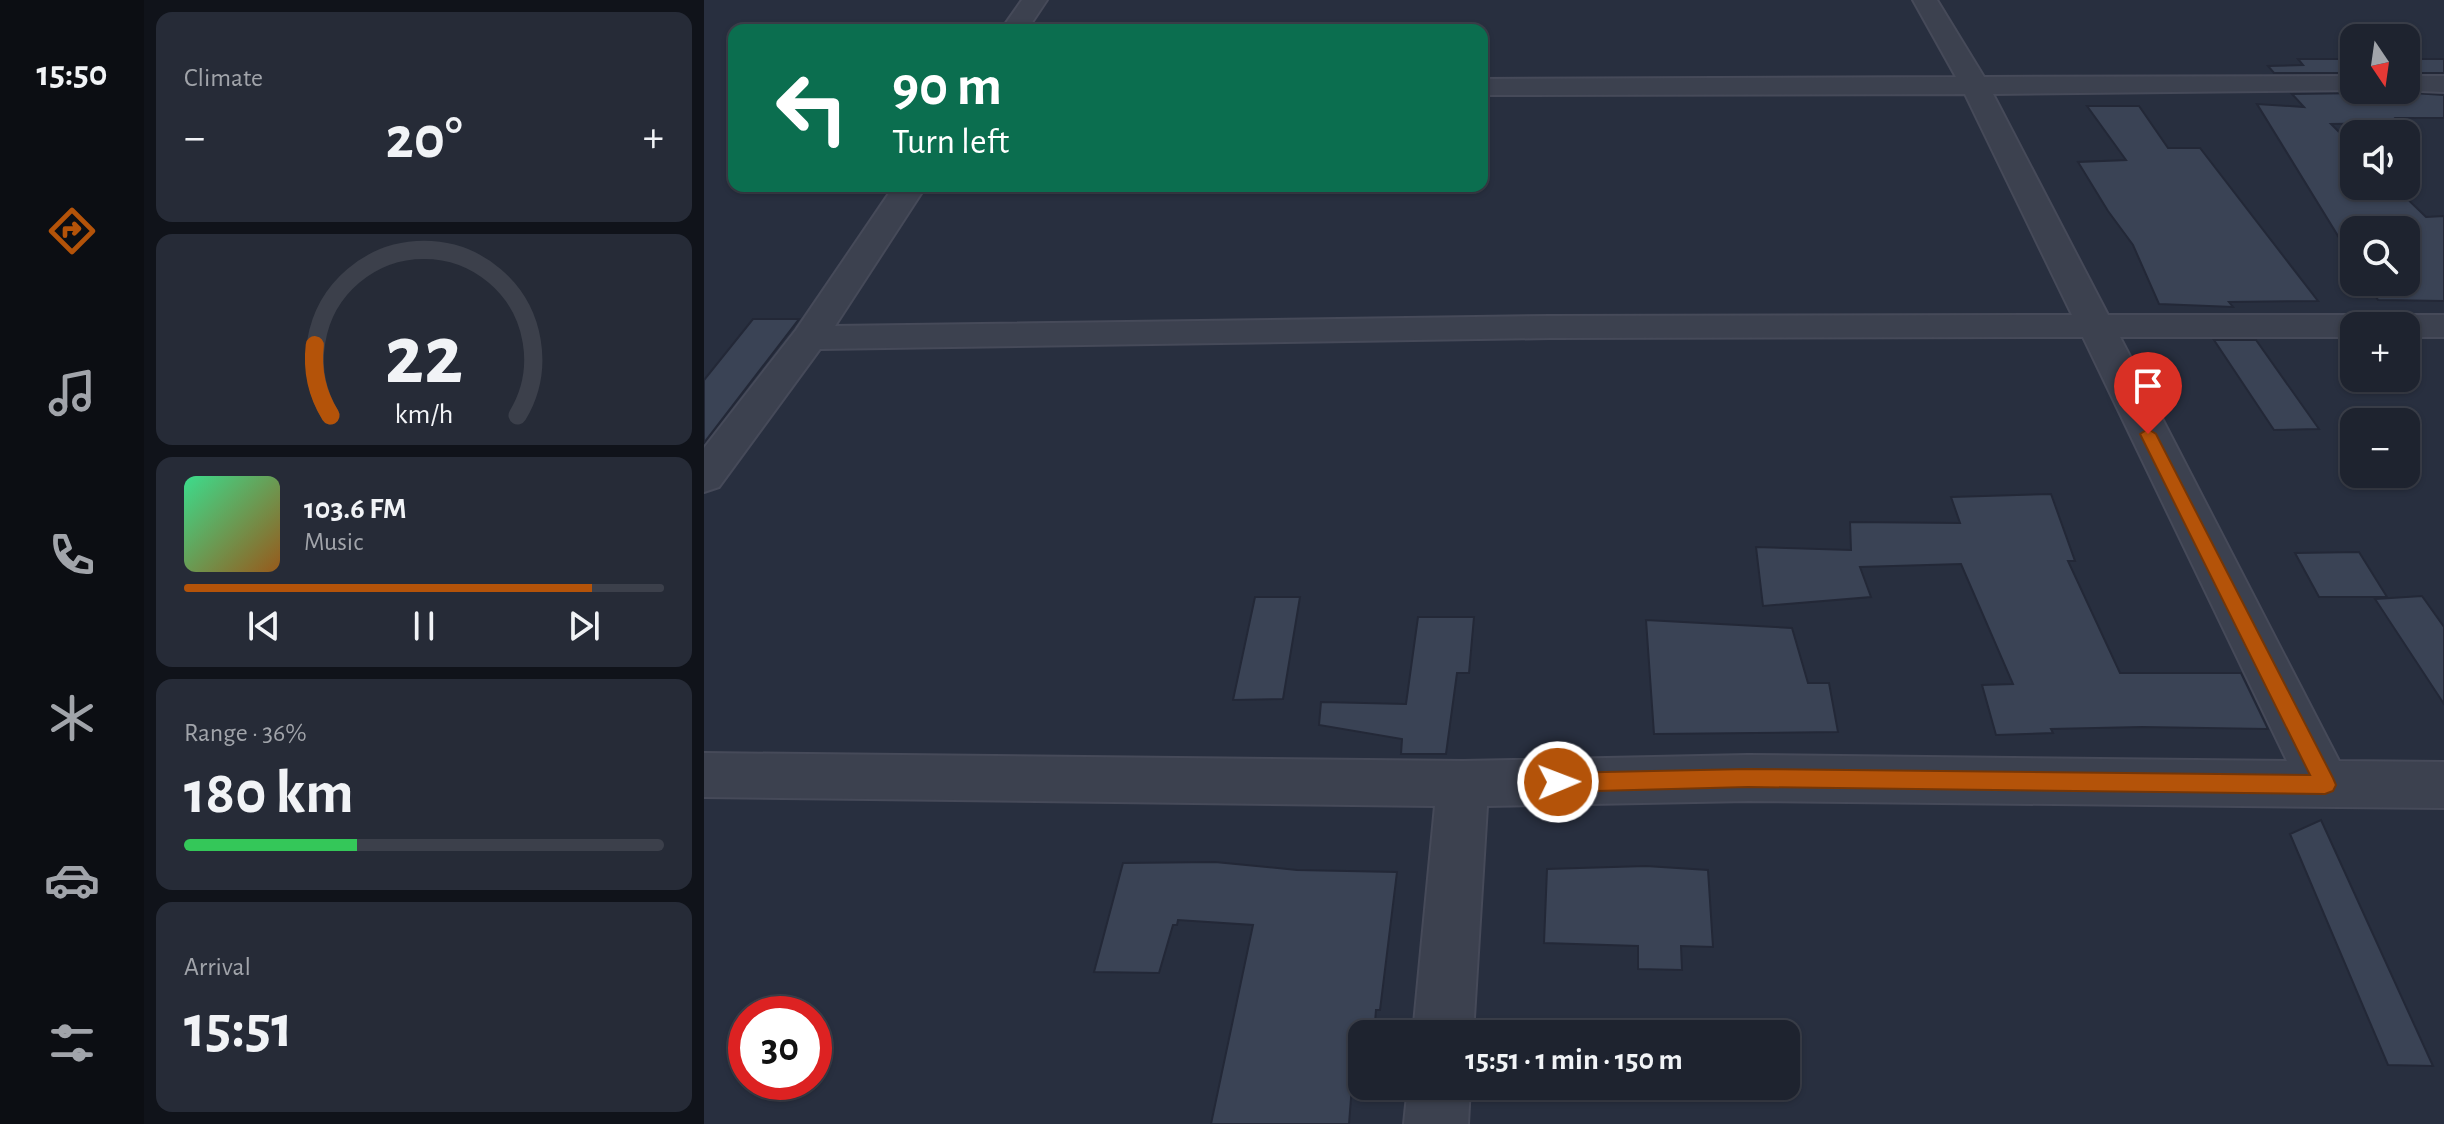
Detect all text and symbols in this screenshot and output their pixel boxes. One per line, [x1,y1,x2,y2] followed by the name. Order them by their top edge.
[2340,24,2420,104] north arrow
[2340,24,2420,488] map controls
[36,56,108,92] text: 15:50
[760,56,864,160] icon: left
[892,59,1002,115] text: 90 m
[184,65,263,91] text: Climate
[385,109,463,169] text: 20°
[184,116,205,160] text: −
[643,116,664,160] text: +
[2340,120,2420,200] button: sound
[892,124,1009,160] text: Turn left
[44,203,100,259] icon: directions
[2340,216,2420,296] button: search
[2340,312,2420,392] button: +
[385,314,463,398] text: 22
[2114,352,2182,434] pin
[2126,364,2170,408] icon: arrive
[44,365,100,421] icon: music
[395,400,453,429] text: km/h
[2340,408,2420,488] button: −
[304,494,407,524] text: 103.6 FM
[44,527,100,583] icon: phone
[304,529,363,555] text: Music
[242,604,286,648] icon: previous
[402,604,446,648] icon: pause
[562,604,606,648] icon: next
[44,690,100,746] icon: climate
[184,720,307,746] text: Range · 36%
[1516,740,1600,824] position arrow
[184,764,354,824] text: 180 km
[44,852,100,908] icon: car
[184,954,251,980] text: Arrival
[728,996,832,1100] speed limit sign: 30
[184,998,293,1058] text: 15:51
[44,1015,100,1071] icon: filters
[1465,1045,1683,1075] text: 15:51 · 1 min · 150 m

